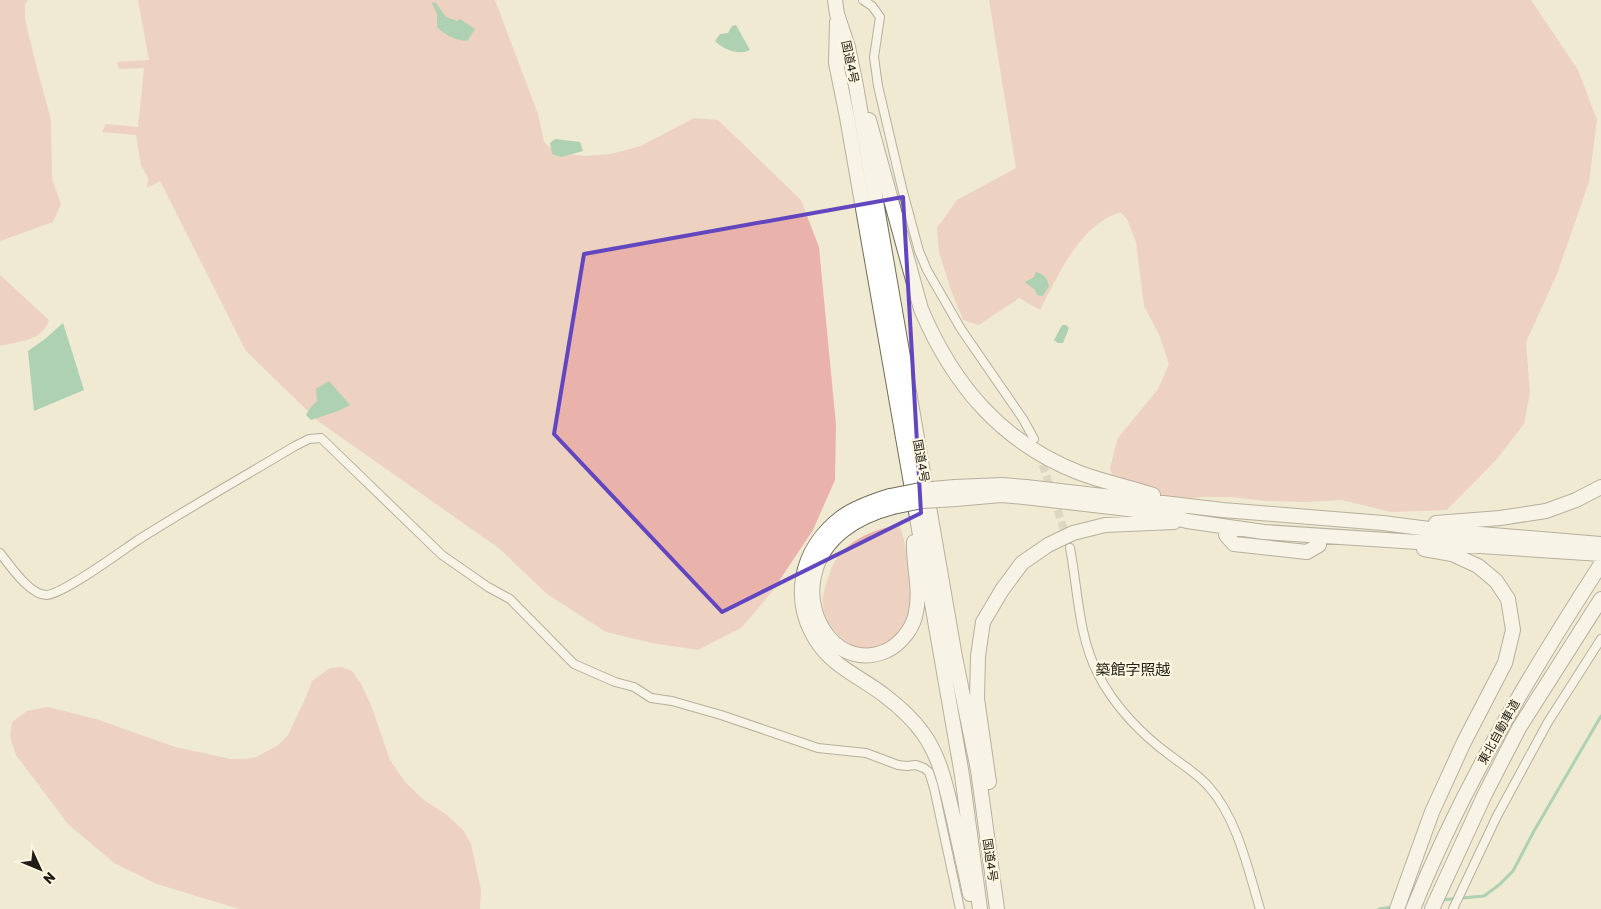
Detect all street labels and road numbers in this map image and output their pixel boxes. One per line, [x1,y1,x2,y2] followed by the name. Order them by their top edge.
[839,39,861,85] street label: 国道4号
[910,438,932,484] street label: 国道4号
[1475,697,1523,767] street label: 東北自動車道
[980,838,1000,882] street label: 国道4号

